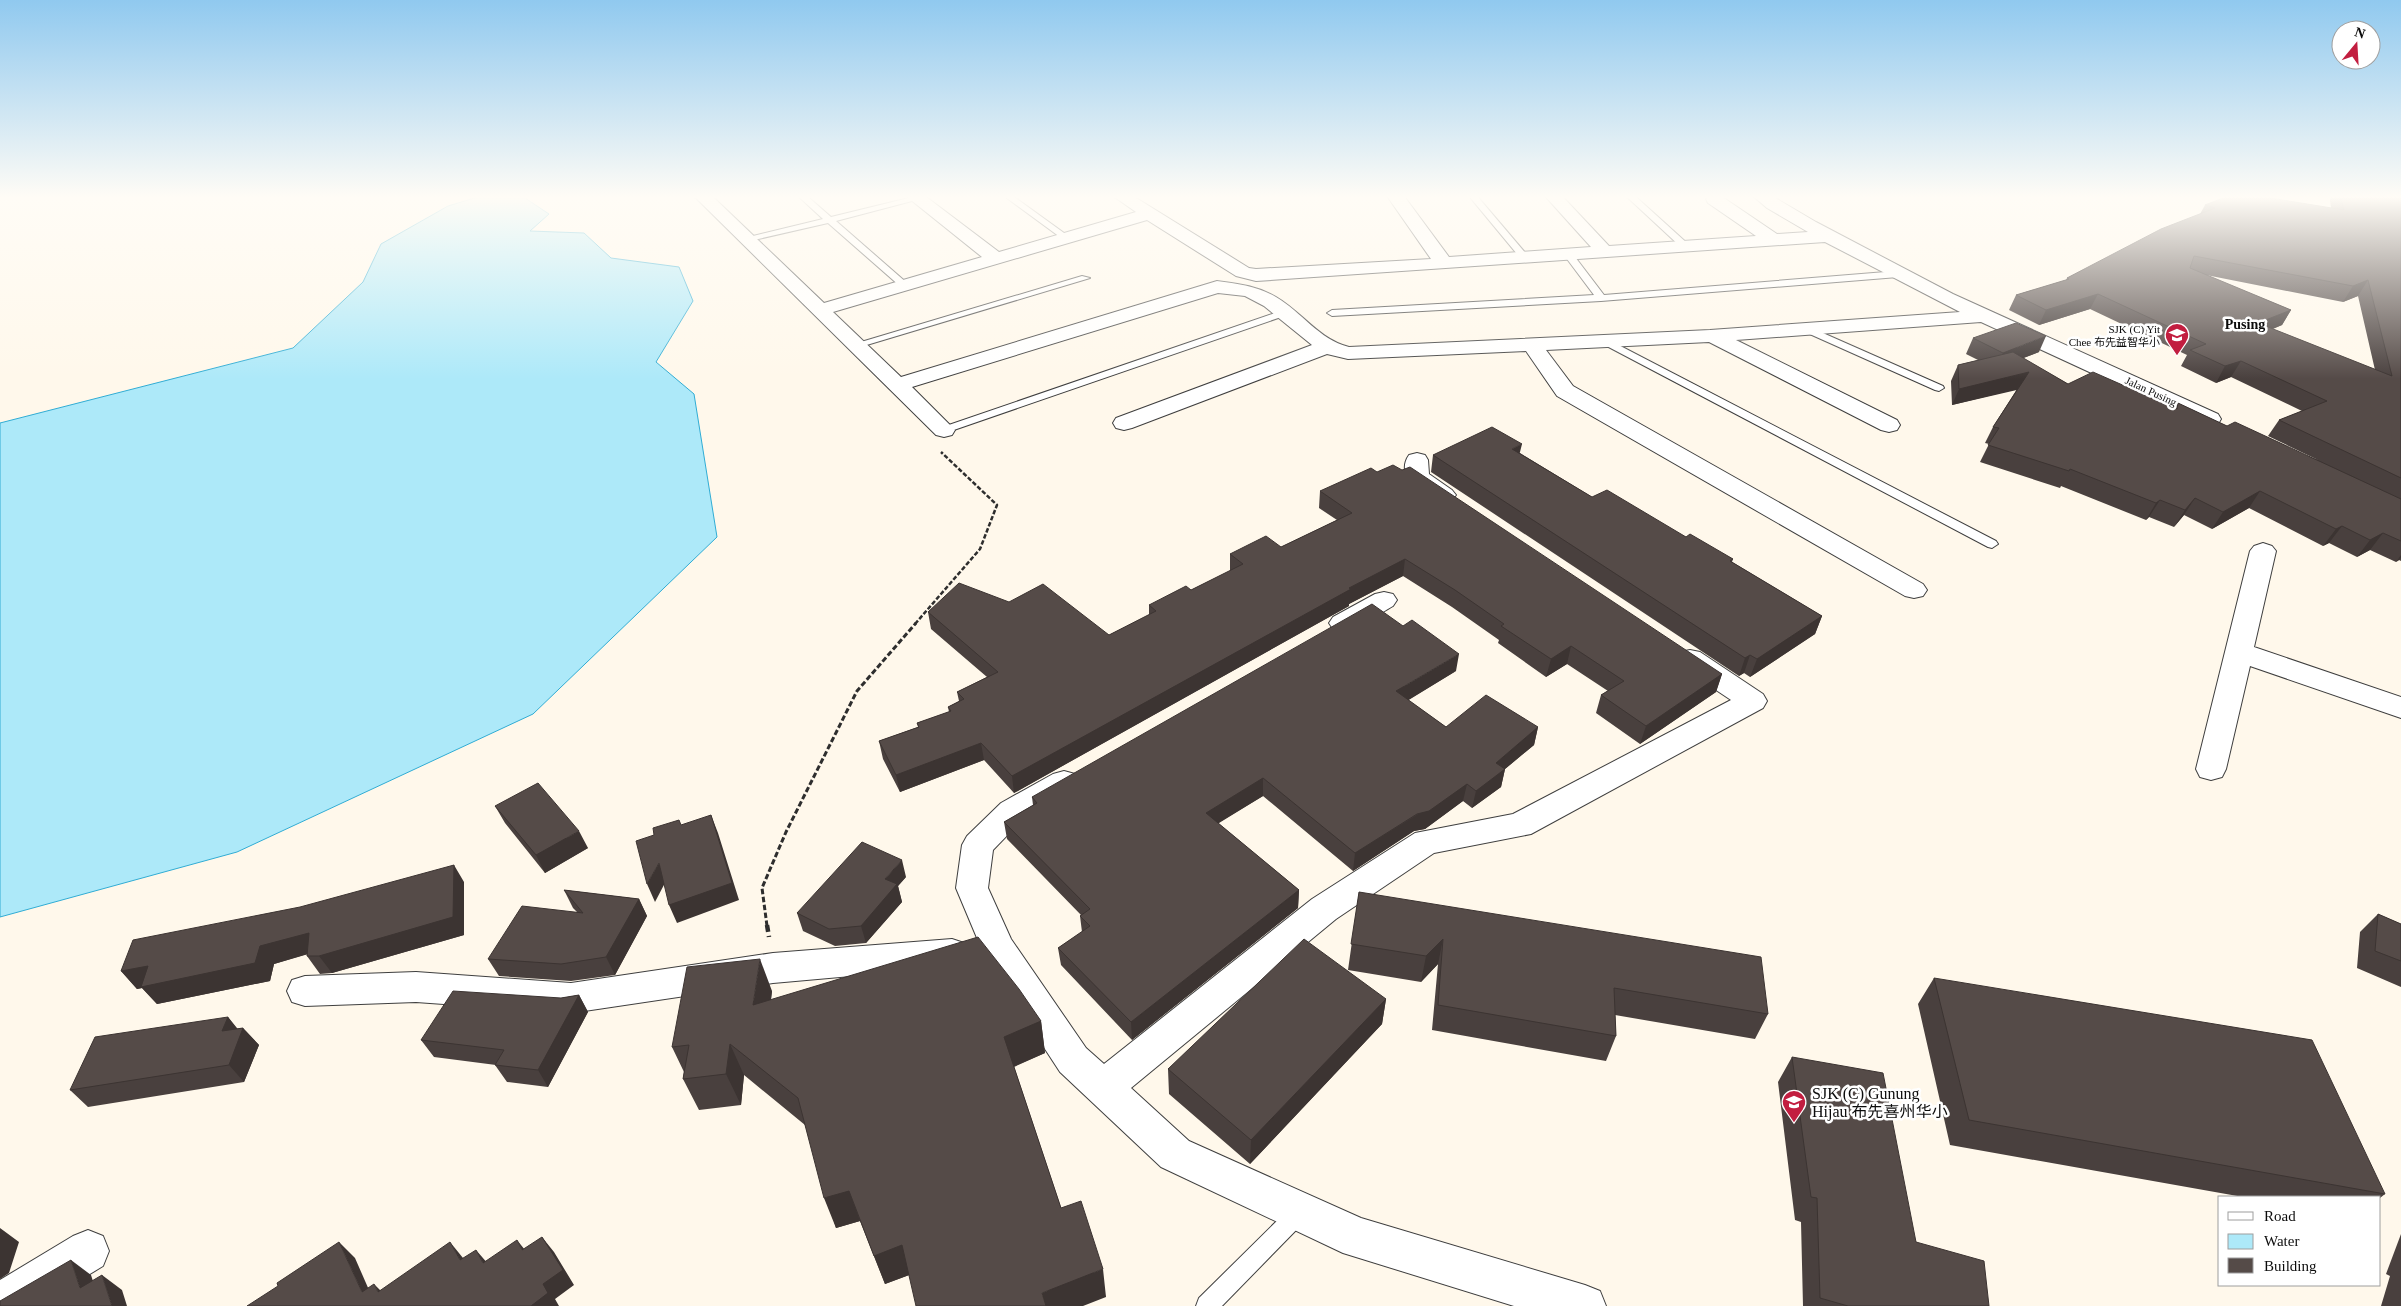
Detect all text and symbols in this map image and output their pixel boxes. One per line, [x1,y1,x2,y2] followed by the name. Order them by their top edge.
[2331,20,2381,70] north arrow
[2353,24,2367,42] text: N
[2225,317,2265,332] district label: Pusing
[2164,322,2190,356] school or university icon: SJK (C) Yit Chee 布先益智华小
[2069,323,2160,348] place label: SJK (C) Yit Chee 布先益智华小
[2123,374,2179,408] street label: Jalan Pusing
[1812,1085,1948,1121] place label: SJK (C) Gunung Hijau 布先喜州华小
[1781,1089,1807,1123] school or university icon: SJK (C) Gunung Hijau 布先喜州华小
[2218,1196,2381,1286] legend
[2264,1208,2296,1224] text: Road
[2264,1233,2299,1249] text: Water
[2264,1258,2317,1274] text: Building

